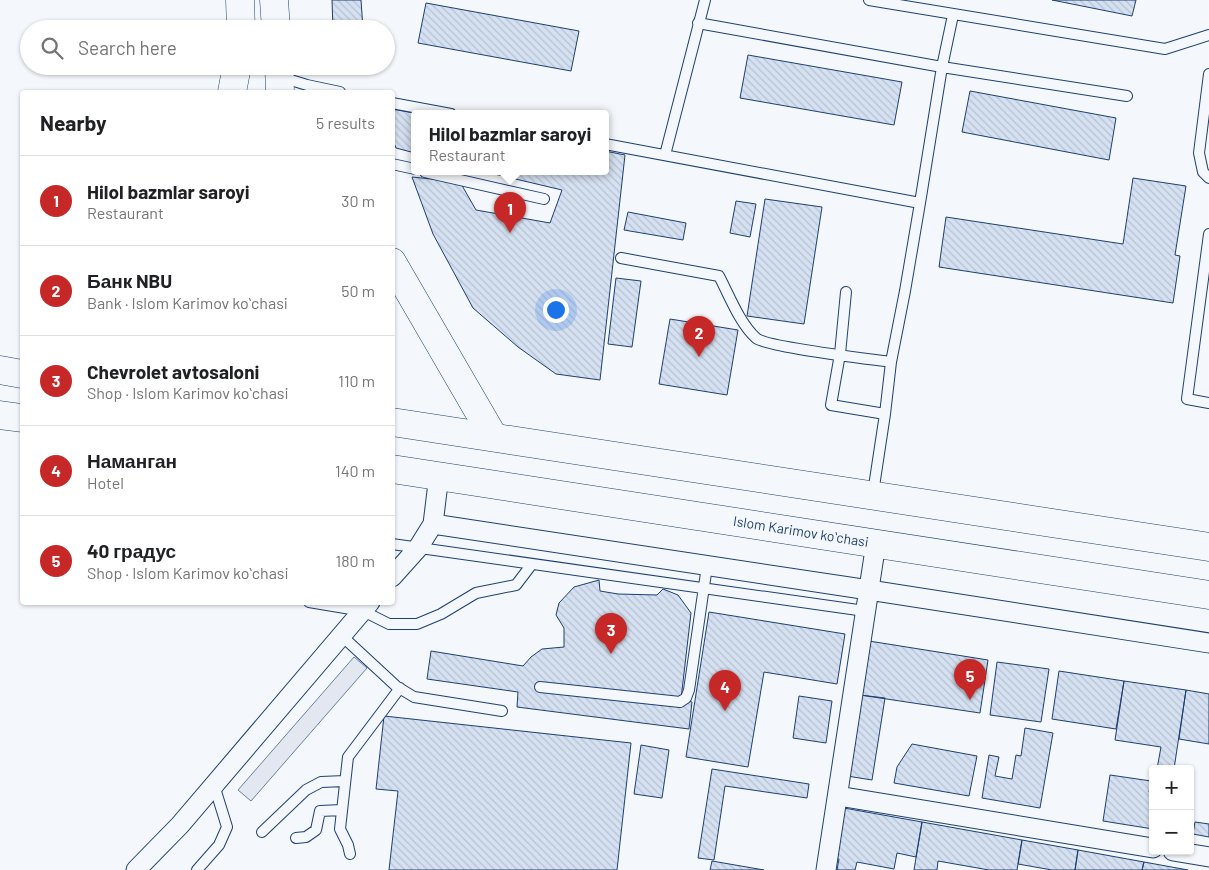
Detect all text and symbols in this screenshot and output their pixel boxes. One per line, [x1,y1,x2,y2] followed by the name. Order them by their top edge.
[20,20,395,75] search box
[38,34,66,62] icon: search
[78,36,177,59] text: Search here
[40,110,106,135] text: Nearby
[411,110,609,175] popup
[316,113,375,132] text: 5 results
[429,122,591,145] text: Hilol bazmlar saroyi
[429,145,505,164] text: Restaurant
[87,180,250,203] text: Hilol bazmlar saroyi
[53,191,59,210] text: 1
[341,191,375,210] text: 30 m
[494,192,526,233] pin: 1
[87,203,164,222] text: Restaurant
[87,269,172,292] text: Банк NBU
[52,281,60,300] text: 2
[341,281,375,300] text: 50 m
[87,293,288,312] text: Bank · Islom Karimov koʻchasi
[543,297,569,323] your location
[683,316,715,357] pin: 2
[87,360,259,383] text: Chevrolet avtosaloni
[52,371,60,390] text: 3
[338,371,375,390] text: 110 m
[87,383,289,402] text: Shop · Islom Karimov koʻchasi
[87,449,177,472] text: Наманган
[51,461,61,480] text: 4
[335,461,375,480] text: 140 m
[87,473,124,492] text: Hotel
[732,512,870,550] street label: Islom Karimov koʻchasi
[87,539,176,562] text: 40 градус
[52,551,60,570] text: 5
[336,551,375,570] text: 180 m
[87,563,289,582] text: Shop · Islom Karimov koʻchasi
[595,613,627,654] pin: 3
[954,659,986,700] pin: 5
[709,670,741,711] pin: 4
[1149,765,1194,855] map controls
[1149,765,1194,810] button: +
[1149,810,1194,855] button: −

